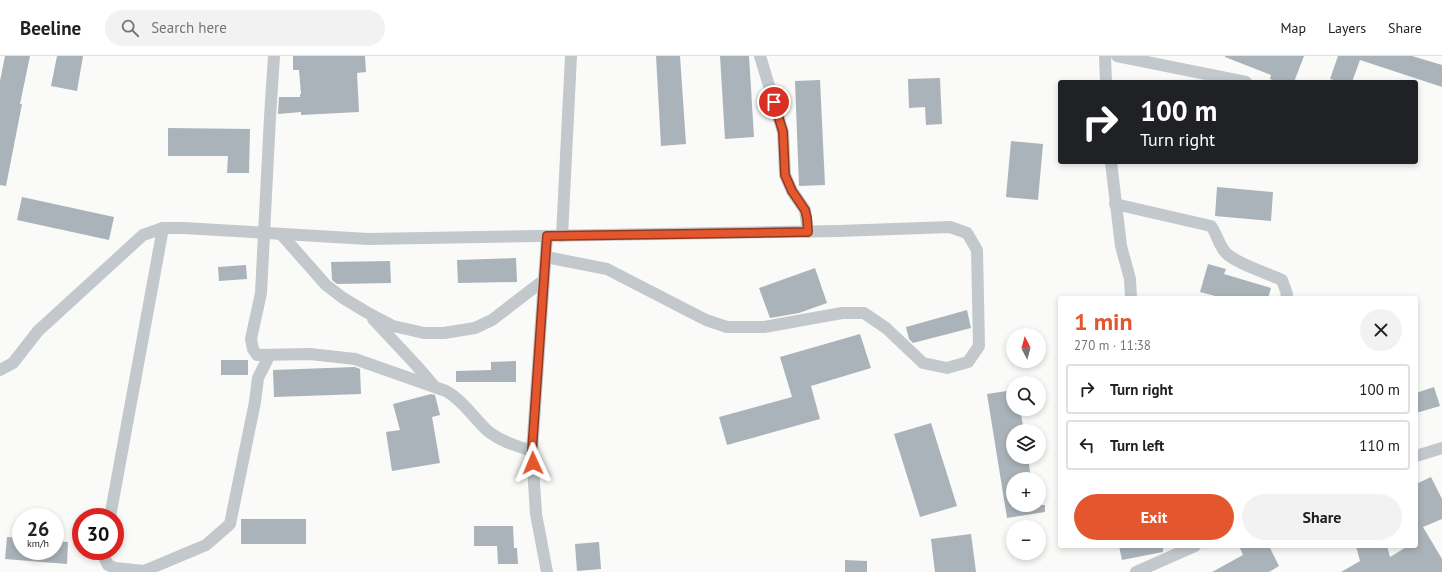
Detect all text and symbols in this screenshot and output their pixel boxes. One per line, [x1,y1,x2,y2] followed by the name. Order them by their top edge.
[105,10,385,46] search box
[20,16,81,40] text: Beeline
[119,17,141,39] icon: search
[151,18,227,37] text: Search here
[1280,19,1306,37] text: Map
[1328,19,1366,37] text: Layers
[1388,19,1422,37] text: Share
[757,85,791,119] pin
[763,91,785,113] icon: arrive
[1140,92,1217,129] text: 100 m
[1074,96,1126,148] icon: right
[1140,128,1215,151] text: Turn right
[1074,306,1133,337] text: 1 min
[1360,309,1402,351] button: close
[1006,328,1046,368] north arrow
[1006,328,1046,560] map controls
[1074,337,1151,354] text: 270 m · 11:38
[1006,376,1046,416] button: search
[1076,378,1098,400] icon: right
[1110,380,1173,399] text: Turn right
[1359,380,1400,399] text: 100 m
[1006,424,1046,464] button: layers
[1076,434,1098,456] icon: left
[1110,436,1164,455] text: Turn left
[1359,436,1400,455] text: 110 m
[512,442,554,484] position arrow
[1006,472,1046,512] button: +
[1074,494,1234,540] button: Exit
[1242,494,1402,540] button: Share
[72,508,124,560] speed limit sign: 30
[27,516,49,542] text: 26
[1006,520,1046,560] button: −
[27,537,49,550] text: km/h

